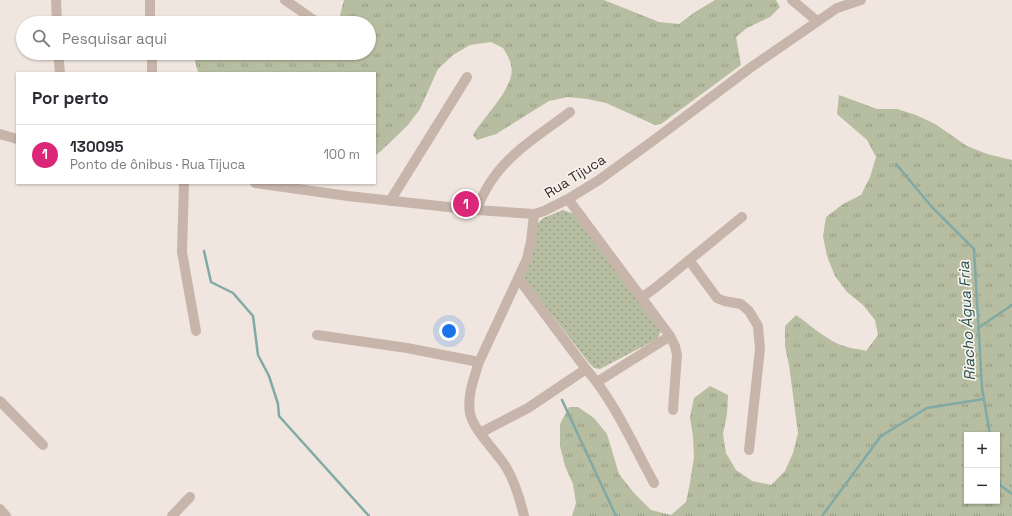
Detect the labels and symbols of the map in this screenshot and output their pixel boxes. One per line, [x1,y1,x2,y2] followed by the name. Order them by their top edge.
[541,150,609,202] street label: Rua Tijuca
[453,189,479,219] pin: 1
[954,261,979,381] water label: Riacho Água Fria
[439,321,459,341] your location

